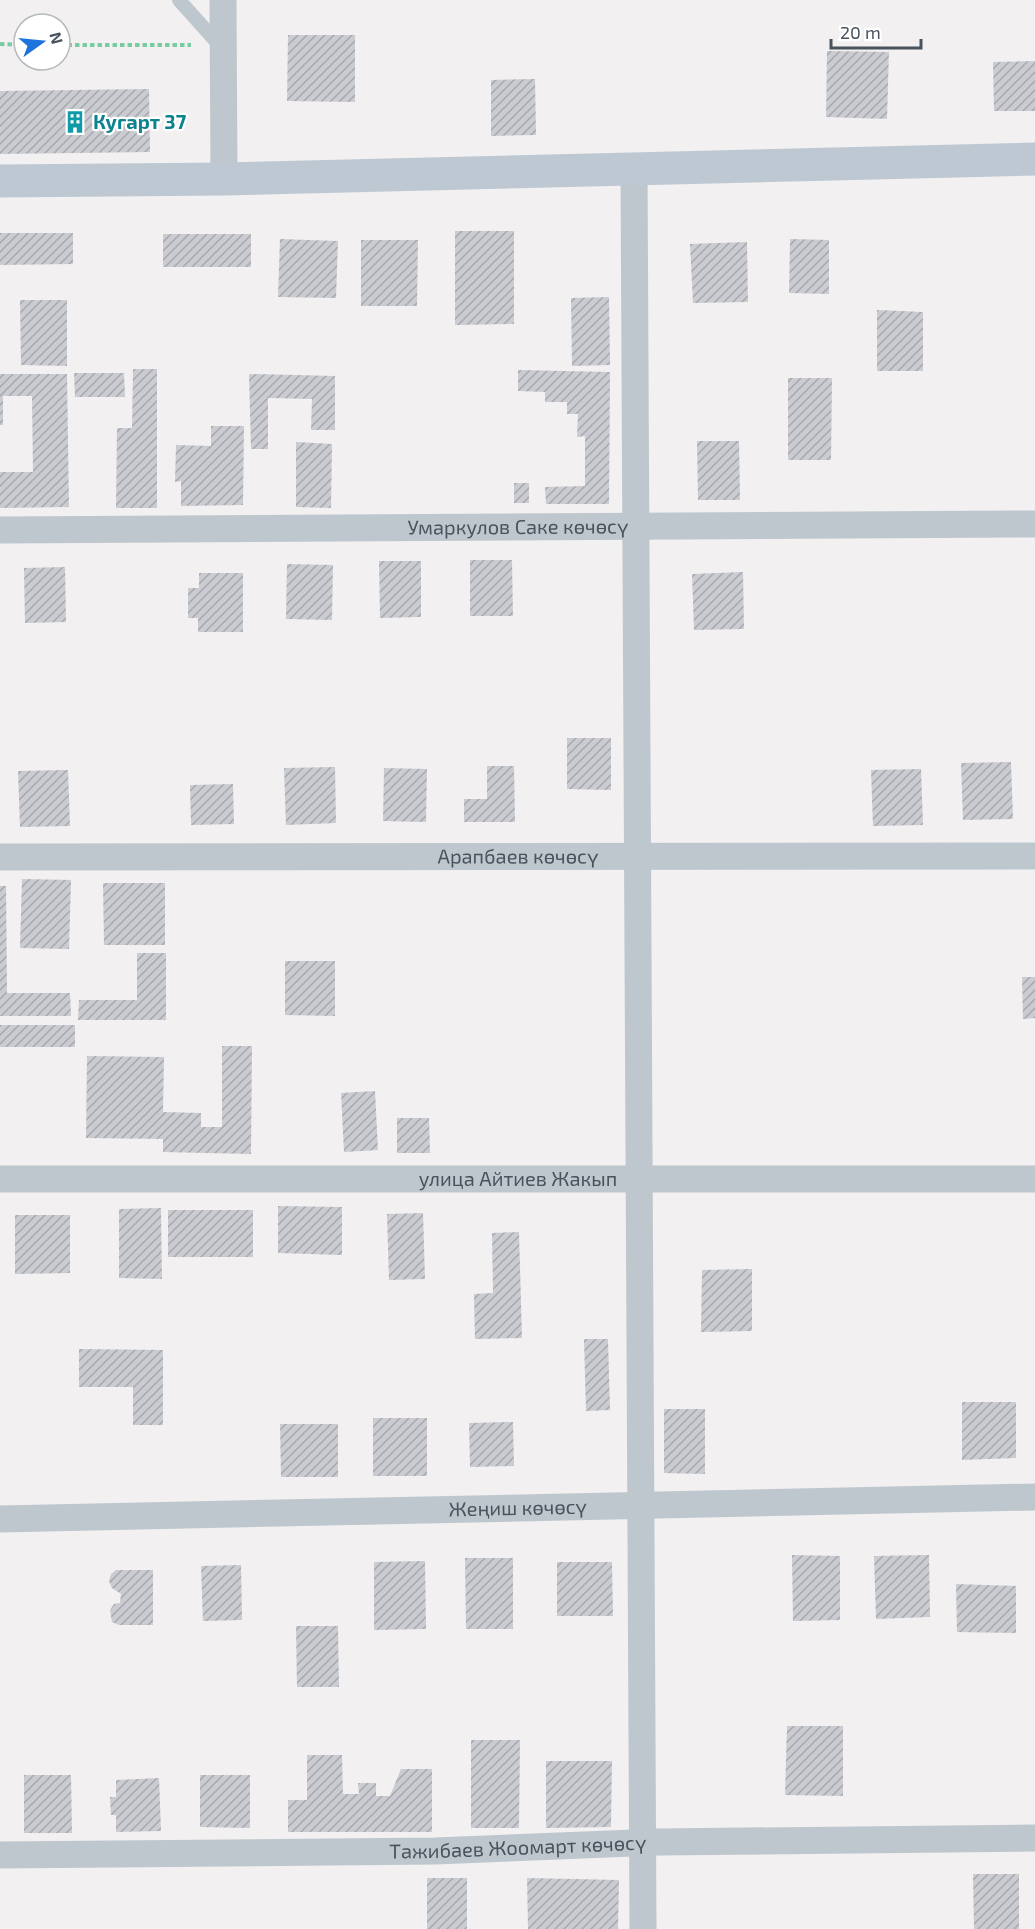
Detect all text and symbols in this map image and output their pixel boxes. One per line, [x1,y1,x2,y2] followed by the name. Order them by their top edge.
[12,12,72,72] north arrow
[831,12,921,50] scale bar
[840,21,881,43] text: 20 m
[46,30,68,46] text: N
[62,109,88,135] building icon: Кугарт 37
[93,109,187,133] place label: Кугарт 37
[407,513,629,539] street label: Умаркулов Саке көчөсү
[437,843,599,868] street label: Арапбаев көчөсү
[419,1166,617,1191] street label: улица Айтиев Жакып
[448,1494,588,1520] street label: Жеңиш көчөсү
[389,1829,647,1862] street label: Тажибаев Жоомарт көчөсү

